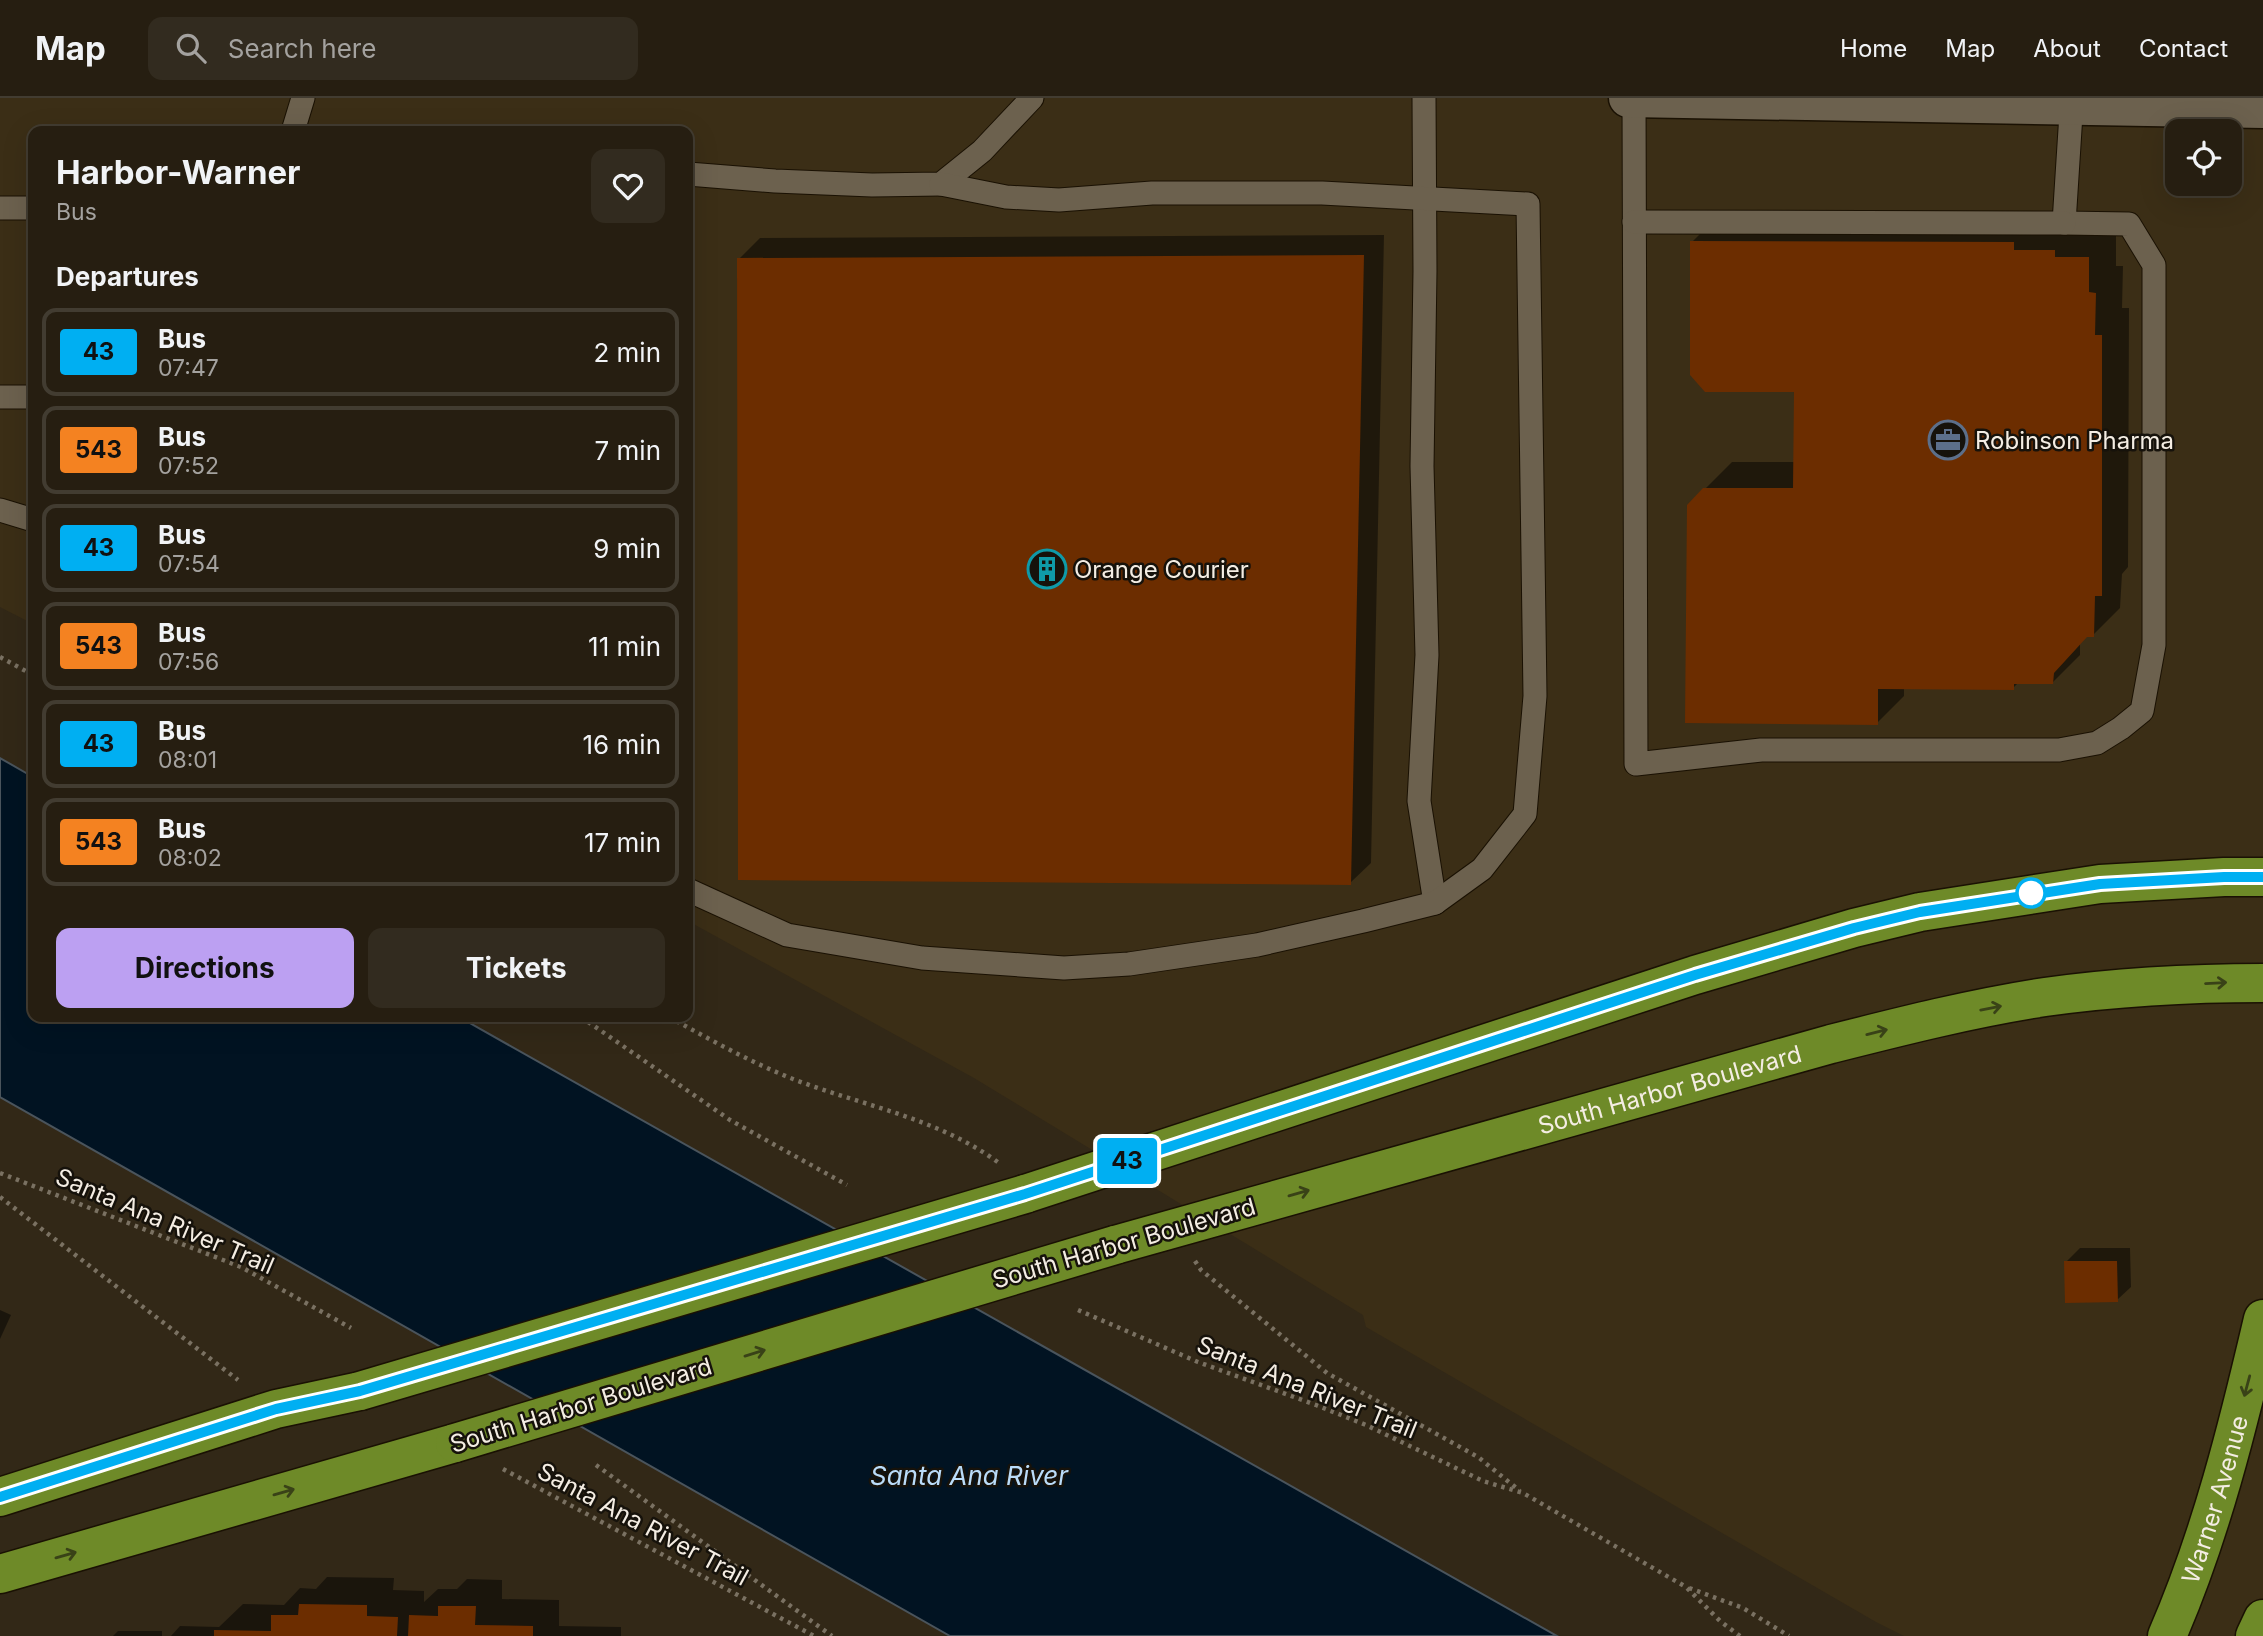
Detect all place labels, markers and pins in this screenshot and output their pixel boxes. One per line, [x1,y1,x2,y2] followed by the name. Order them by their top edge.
[1927,419,1969,461] office icon: Robinson Pharma
[1975,426,2174,455] place label: Robinson Pharma
[1026,548,1068,590] building icon: Orange Courier
[1074,555,1249,584] place label: Orange Courier
[2016,878,2046,908] unlabelled marker

